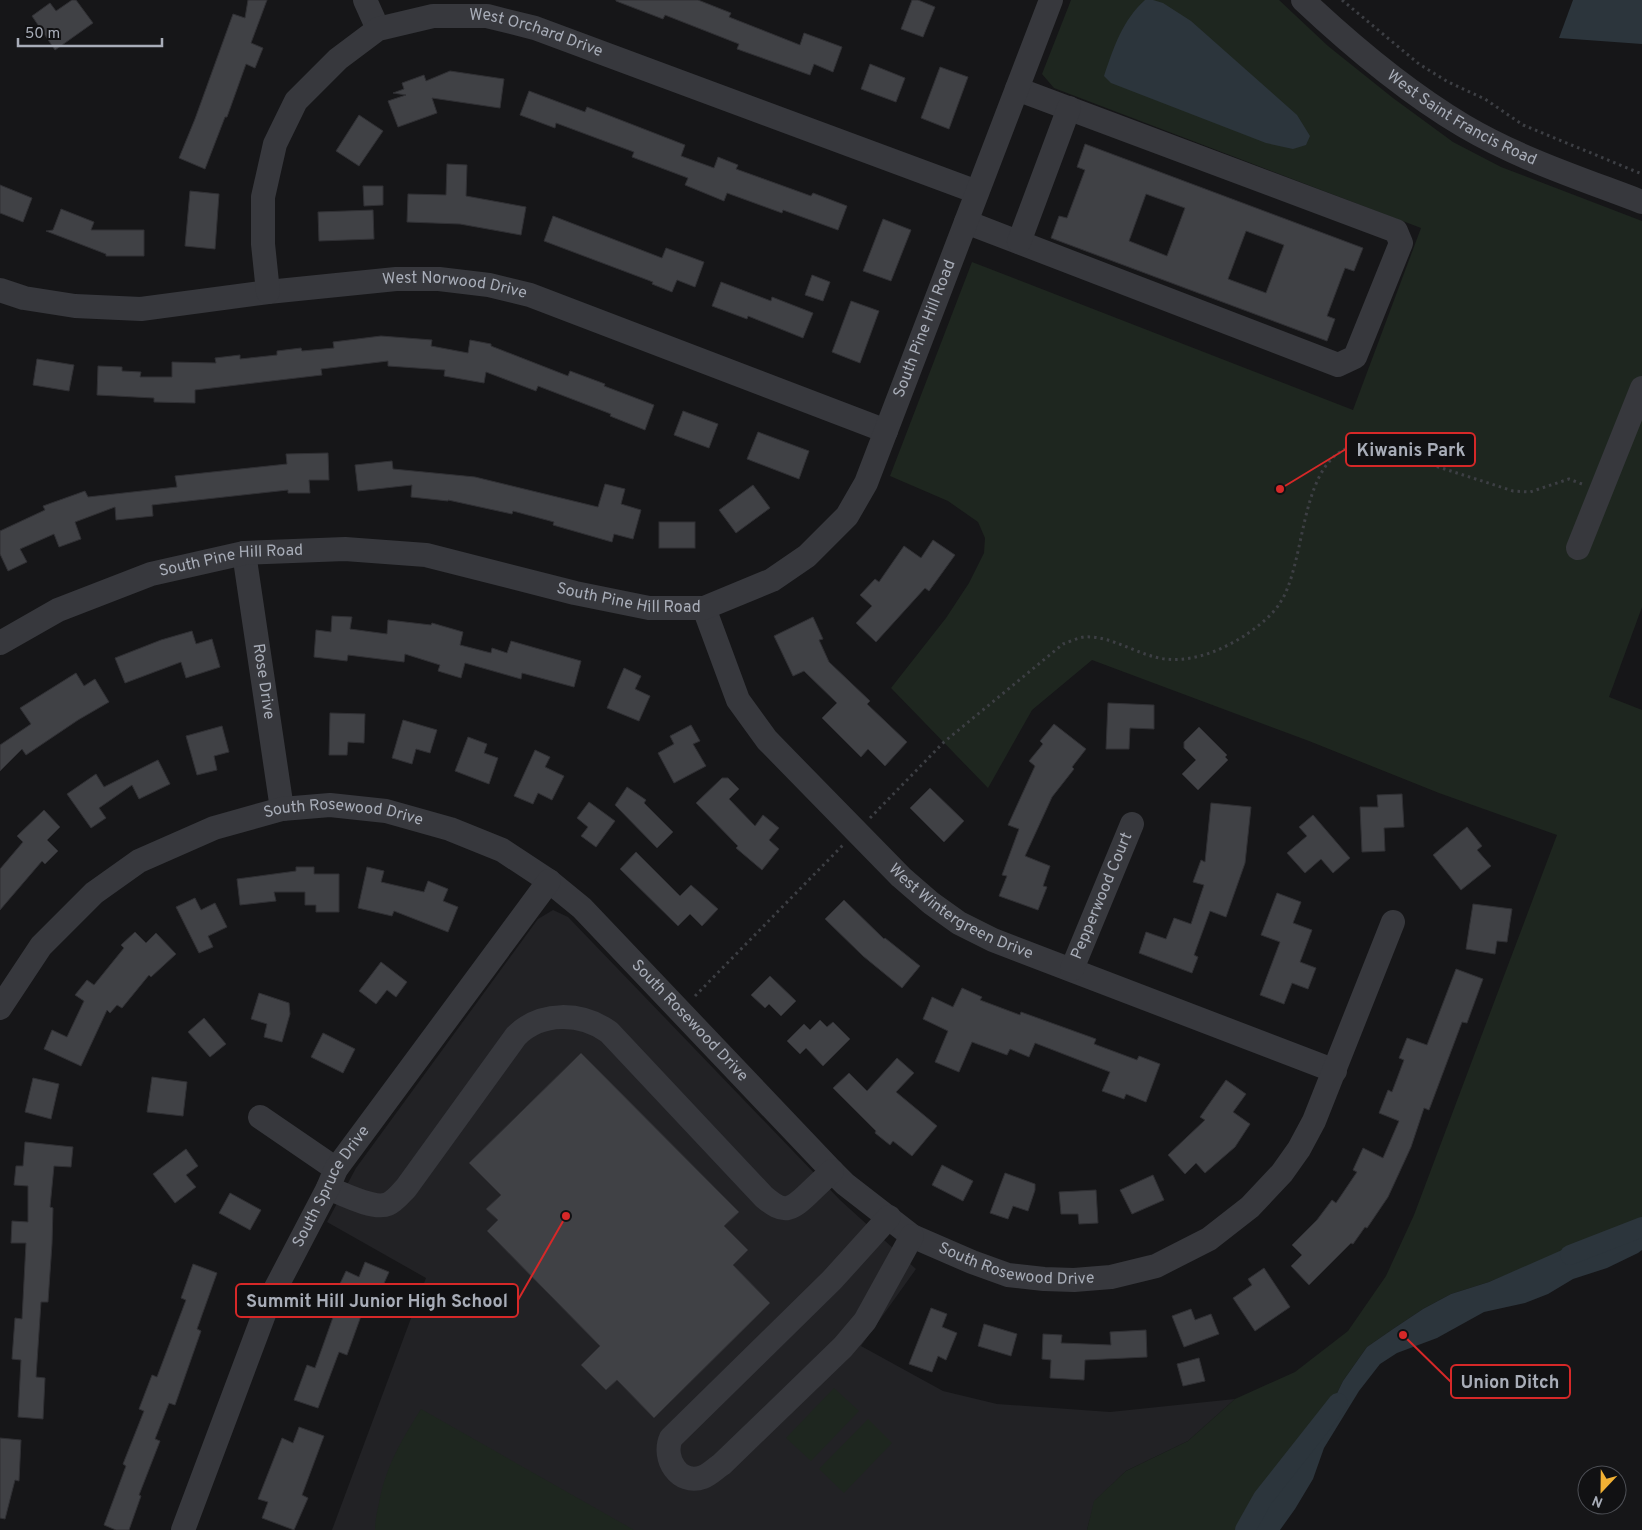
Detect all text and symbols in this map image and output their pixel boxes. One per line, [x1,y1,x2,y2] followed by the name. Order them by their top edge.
[469,6,605,62] street label: West Orchard Drive
[18,15,161,47] scale bar
[25,25,60,44] text: 50 m
[1382,66,1540,170] street label: West Saint Francis Road
[890,257,960,401] street label: South Pine Hill Road
[381,269,529,304] street label: West Norwood Drive
[1346,433,1475,466] callout: Kiwanis Park
[1356,440,1466,463] text: Kiwanis Park
[157,541,304,582] street label: South Pine Hill Road
[554,579,701,618] street label: South Pine Hill Road
[248,642,279,721] street label: Rose Drive
[261,795,425,831] street label: South Rosewood Drive
[1067,829,1137,963] street label: Pepperwood Court
[884,860,1036,964] street label: West Wintergreen Drive
[627,956,752,1086] street label: South Rosewood Drive
[289,1122,374,1251] street label: South Spruce Drive
[935,1239,1095,1290] street label: South Rosewood Drive
[236,1284,518,1317] callout: Summit Hill Junior High School
[246,1291,508,1314] text: Summit Hill Junior High School
[1451,1365,1570,1398] callout: Union Ditch
[1461,1372,1560,1395] text: Union Ditch
[1577,1465,1627,1515] north arrow
[1590,1491,1606,1510] text: N

